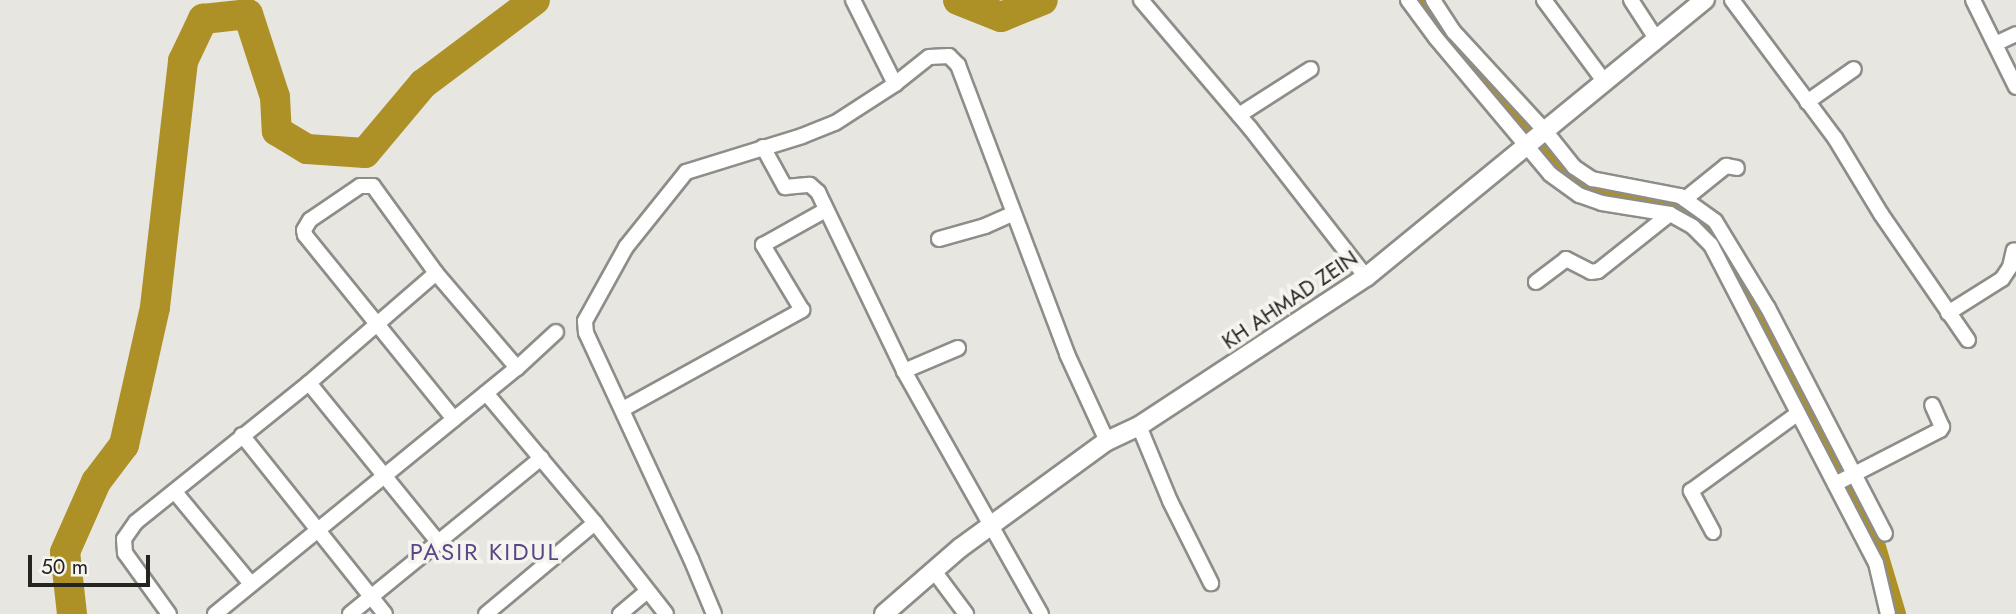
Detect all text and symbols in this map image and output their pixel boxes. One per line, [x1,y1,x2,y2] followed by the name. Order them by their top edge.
[1217,245,1363,355] street label: KH AHMAD ZEIN
[411,538,559,566] district label: PASIR KIDUL
[32,540,154,584] scale bar
[41,552,88,582] text: 50 m

